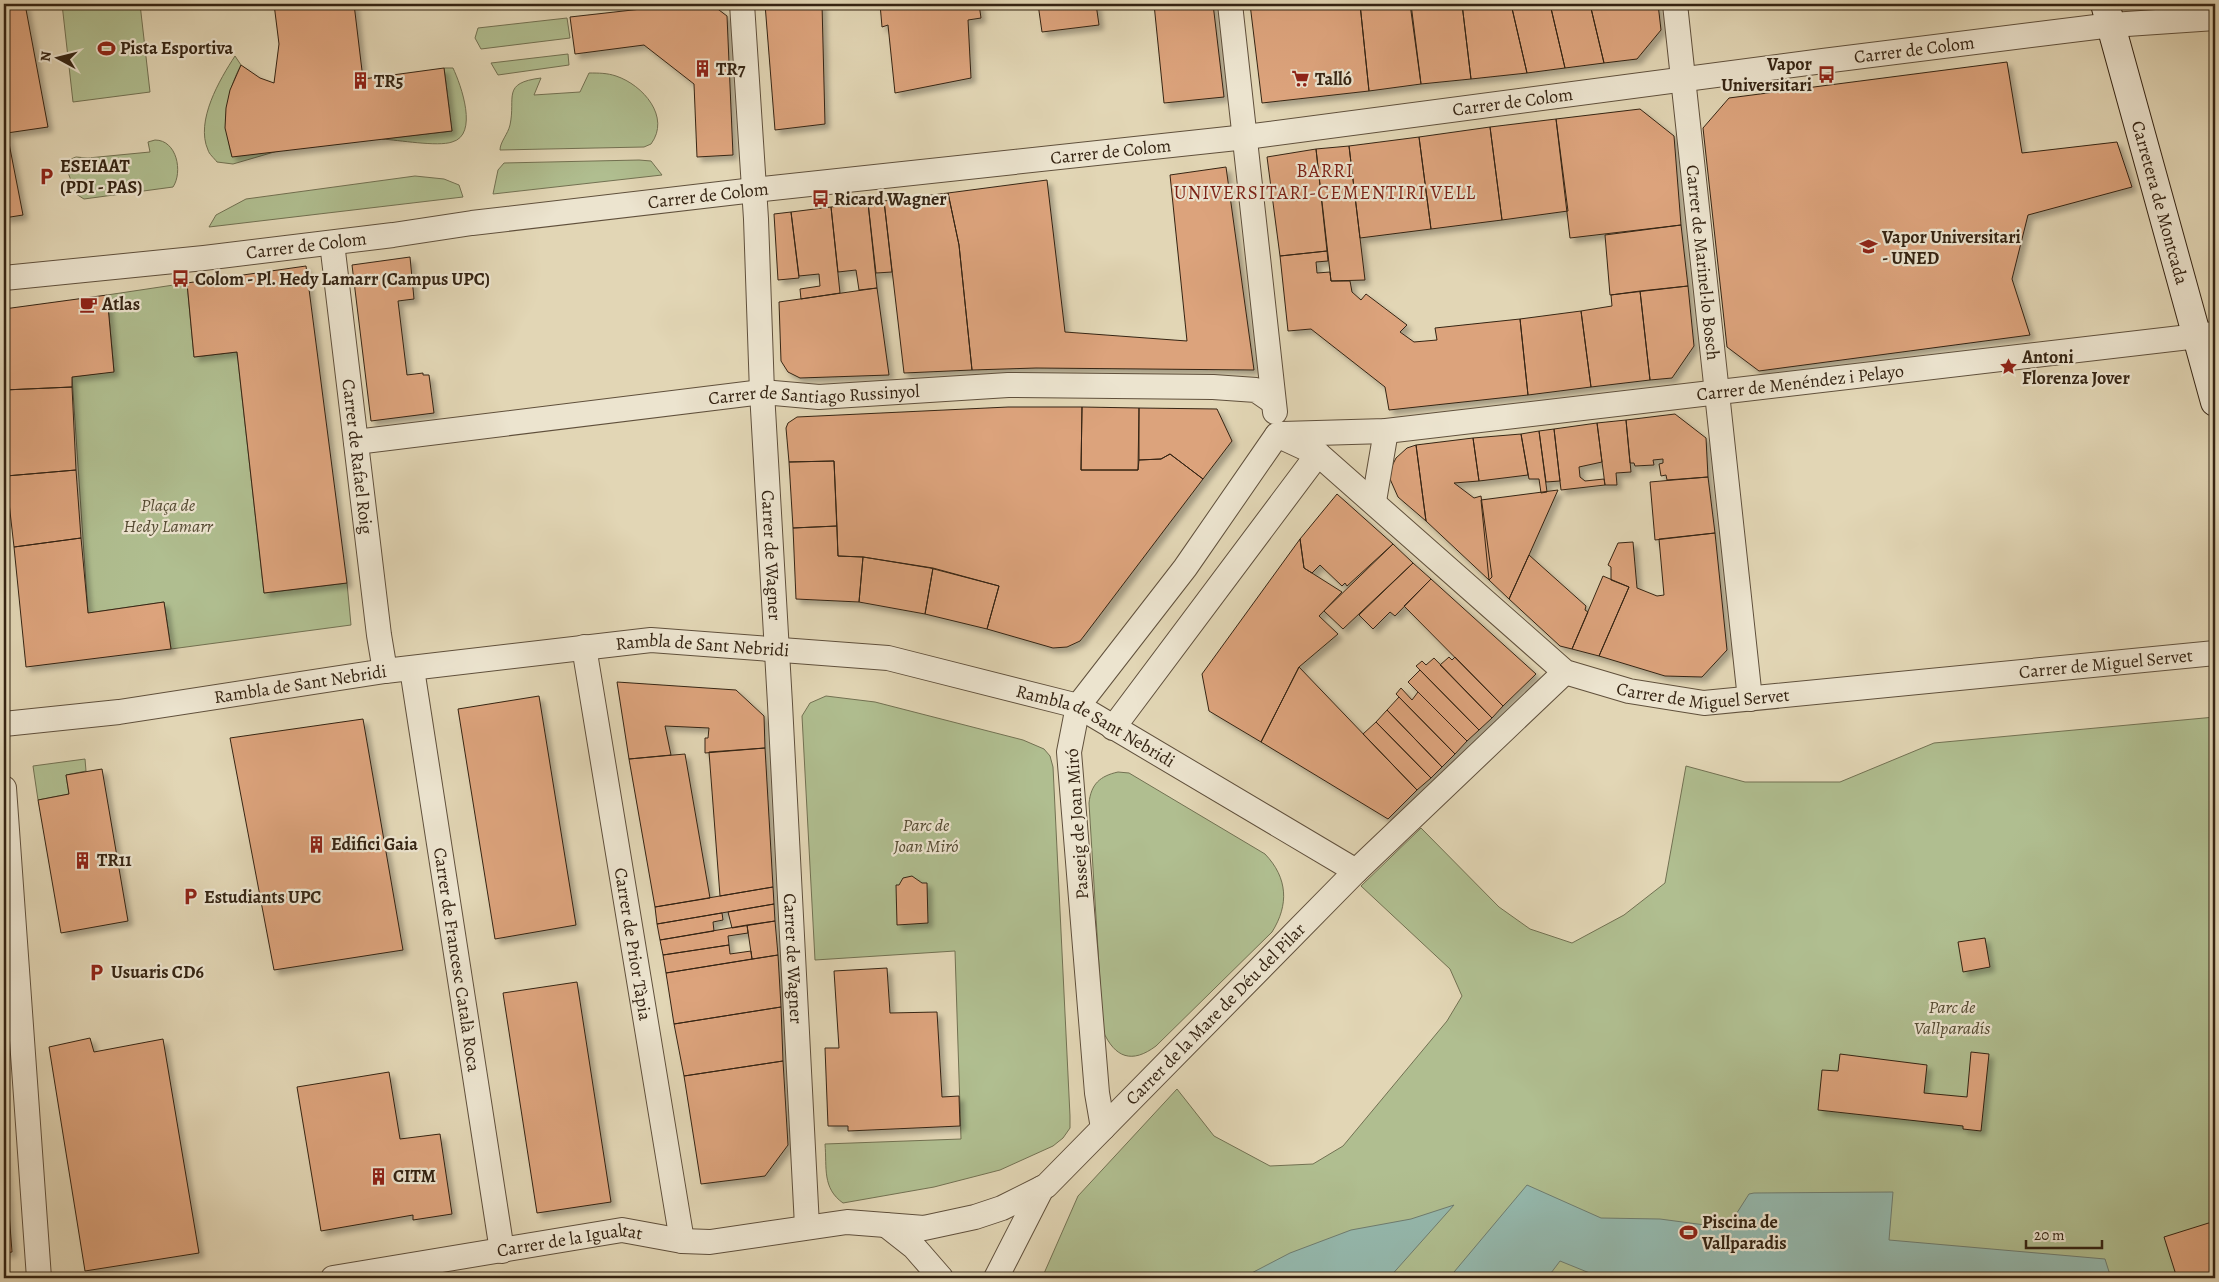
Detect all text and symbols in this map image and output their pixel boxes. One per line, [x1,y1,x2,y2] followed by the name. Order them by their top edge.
[1853,30,1976,69] street label: Carrer de Colom
[32,32,82,82] north arrow
[120,36,234,60] place label: Pista Esportiva
[96,38,116,58] sports icon: Pista Esportiva
[36,50,56,63] text: N
[1721,52,1813,97] place label: Vapor Universitari
[716,57,746,81] place label: TR7
[692,59,712,79] building icon: TR7
[1816,64,1836,84] bus stop icon: Vapor Universitari
[1315,67,1352,91] place label: Talló
[374,69,404,93] place label: TR5
[1291,69,1311,89] supermarket icon: Talló
[350,71,370,91] building icon: TR5
[1451,82,1574,122] street label: Carrer de Colom
[2126,118,2194,288] street label: Carretera de Montcada
[1049,133,1172,170] street label: Carrer de Colom
[60,154,142,199] place label: ESEIAAT (PDI - PAS)
[1174,158,1476,206] district label: BARRI UNIVERSITARI-CEMENTIRI VELL
[1680,164,1725,362] street label: Carrer de Marinel·lo Bosch
[36,166,56,186] parking icon: ESEIAAT (PDI - PAS)
[646,177,770,214] street label: Carrer de Colom
[834,187,947,211] place label: Ricard Wagner
[810,189,830,209] bus stop icon: Ricard Wagner
[1881,225,2021,270] place label: Vapor Universitari - UNED
[245,226,368,265] street label: Carrer de Colom
[1858,237,1878,257] school or university icon: Vapor Universitari - UNED
[195,267,490,291] place label: Colom - Pl. Hedy Lamarr (Campus UPC)
[171,269,191,289] bus stop icon: Colom - Pl. Hedy Lamarr (Campus UPC)
[101,292,140,316] place label: Atlas
[78,294,98,314] cafe icon: Atlas
[2021,345,2130,390] place label: Antoni Florenza Jover
[1998,357,2018,377] place icon: Antoni Florenza Jover
[1695,358,1905,407] street label: Carrer de Menéndez i Pelayo
[336,378,379,535] street label: Carrer de Rafael Roig
[707,379,921,411] street label: Carrer de Santiago Russinyol
[756,489,787,621] street label: Carrer de Wagner
[123,493,213,538] park label: Plaça de Hedy Lamarr
[614,628,790,662] street label: Rambla de Sant Nebridi
[2018,643,2194,684] street label: Carrer de Miguel Servet
[212,659,388,709] street label: Rambla de Sant Nebridi
[1614,676,1791,715] street label: Carrer de Miguel Servet
[1014,679,1180,773] street label: Rambla de Sant Nebridi
[1060,748,1094,900] street label: Passeig de Joan Miró
[892,813,959,858] park label: Parc de Joan Miró
[331,832,418,856] place label: Edifici Gaia
[307,834,327,854] building icon: Edifici Gaia
[428,846,486,1074] street label: Carrer de Francesc Català Roca
[97,848,132,872] place label: TR11
[73,850,93,870] building icon: TR11
[609,866,658,1023] street label: Carrer de Prior Tàpia
[204,885,321,909] place label: Estudiants UPC
[180,887,200,907] parking icon: Estudiants UPC
[778,893,809,1025] street label: Carrer de Wagner
[1120,917,1311,1110] street label: Carrer de la Mare de Déu del Pilar
[111,960,204,984] place label: Usuaris CD6
[87,962,107,982] parking icon: Usuaris CD6
[1914,995,1990,1040] park label: Parc de Vallparadís
[393,1164,436,1188] place label: CITM
[369,1166,389,1186] building icon: CITM
[1701,1210,1787,1255] place label: Piscina de Vallparadis
[2026,1217,2103,1249] scale bar
[495,1218,645,1263] street label: Carrer de la Igualtat
[1678,1222,1698,1242] sports icon: Piscina de Vallparadis
[2034,1225,2065,1245] text: 20 m

